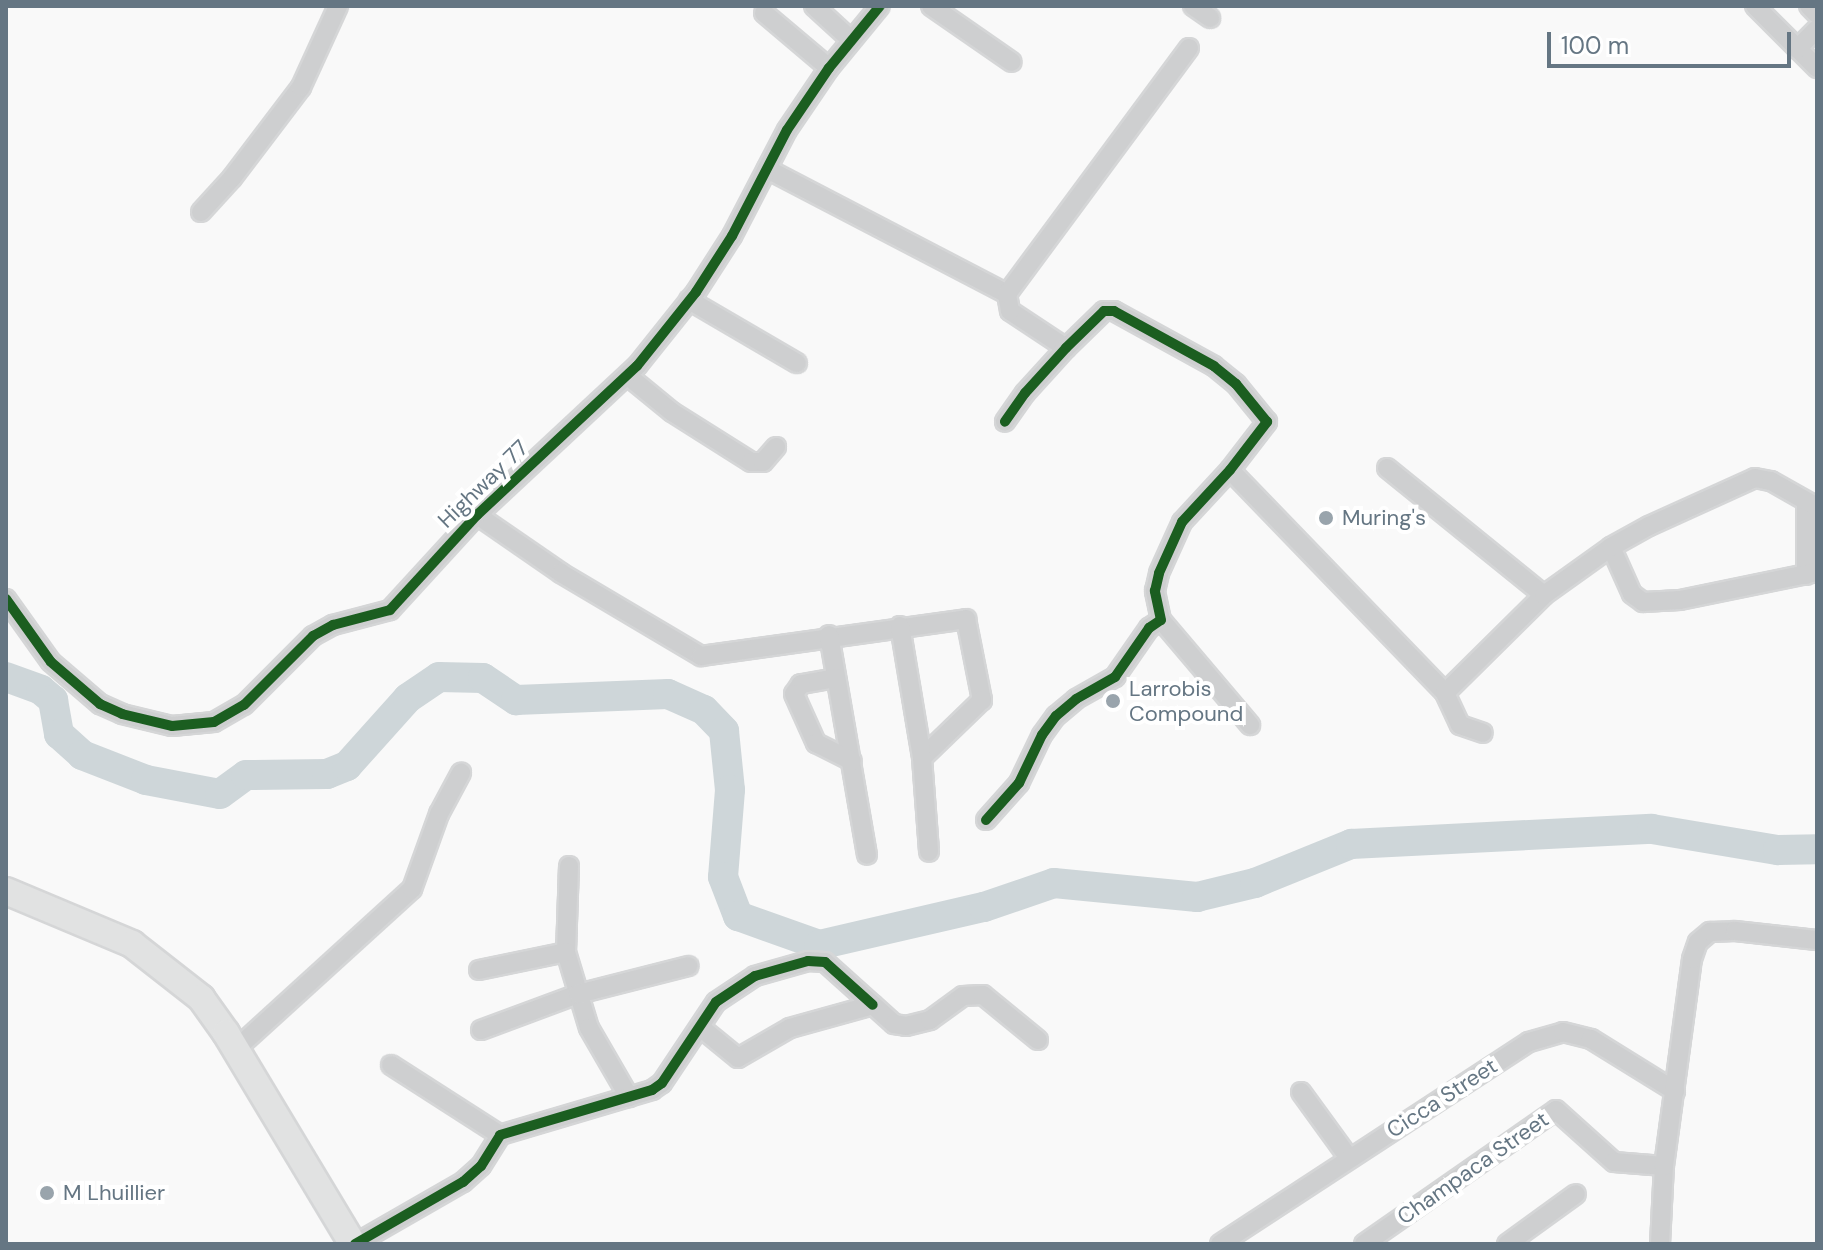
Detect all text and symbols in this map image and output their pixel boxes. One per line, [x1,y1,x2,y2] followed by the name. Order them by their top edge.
[1551,16,1795,66] scale bar
[1561,30,1629,61] text: 100 m
[433,435,533,533] street label: Highway 77
[1342,505,1426,531] place label: Muring's
[1317,509,1335,527] marker: Muring's
[1129,675,1243,726] place label: Larrobis Compound
[1104,692,1122,710] marker: Larrobis Compound
[1382,1053,1502,1143] street label: Cicca Street
[1392,1106,1554,1230] street label: Champaca Street
[63,1180,165,1206] place label: M Lhuillier
[38,1184,56,1202] marker: M Lhuillier

